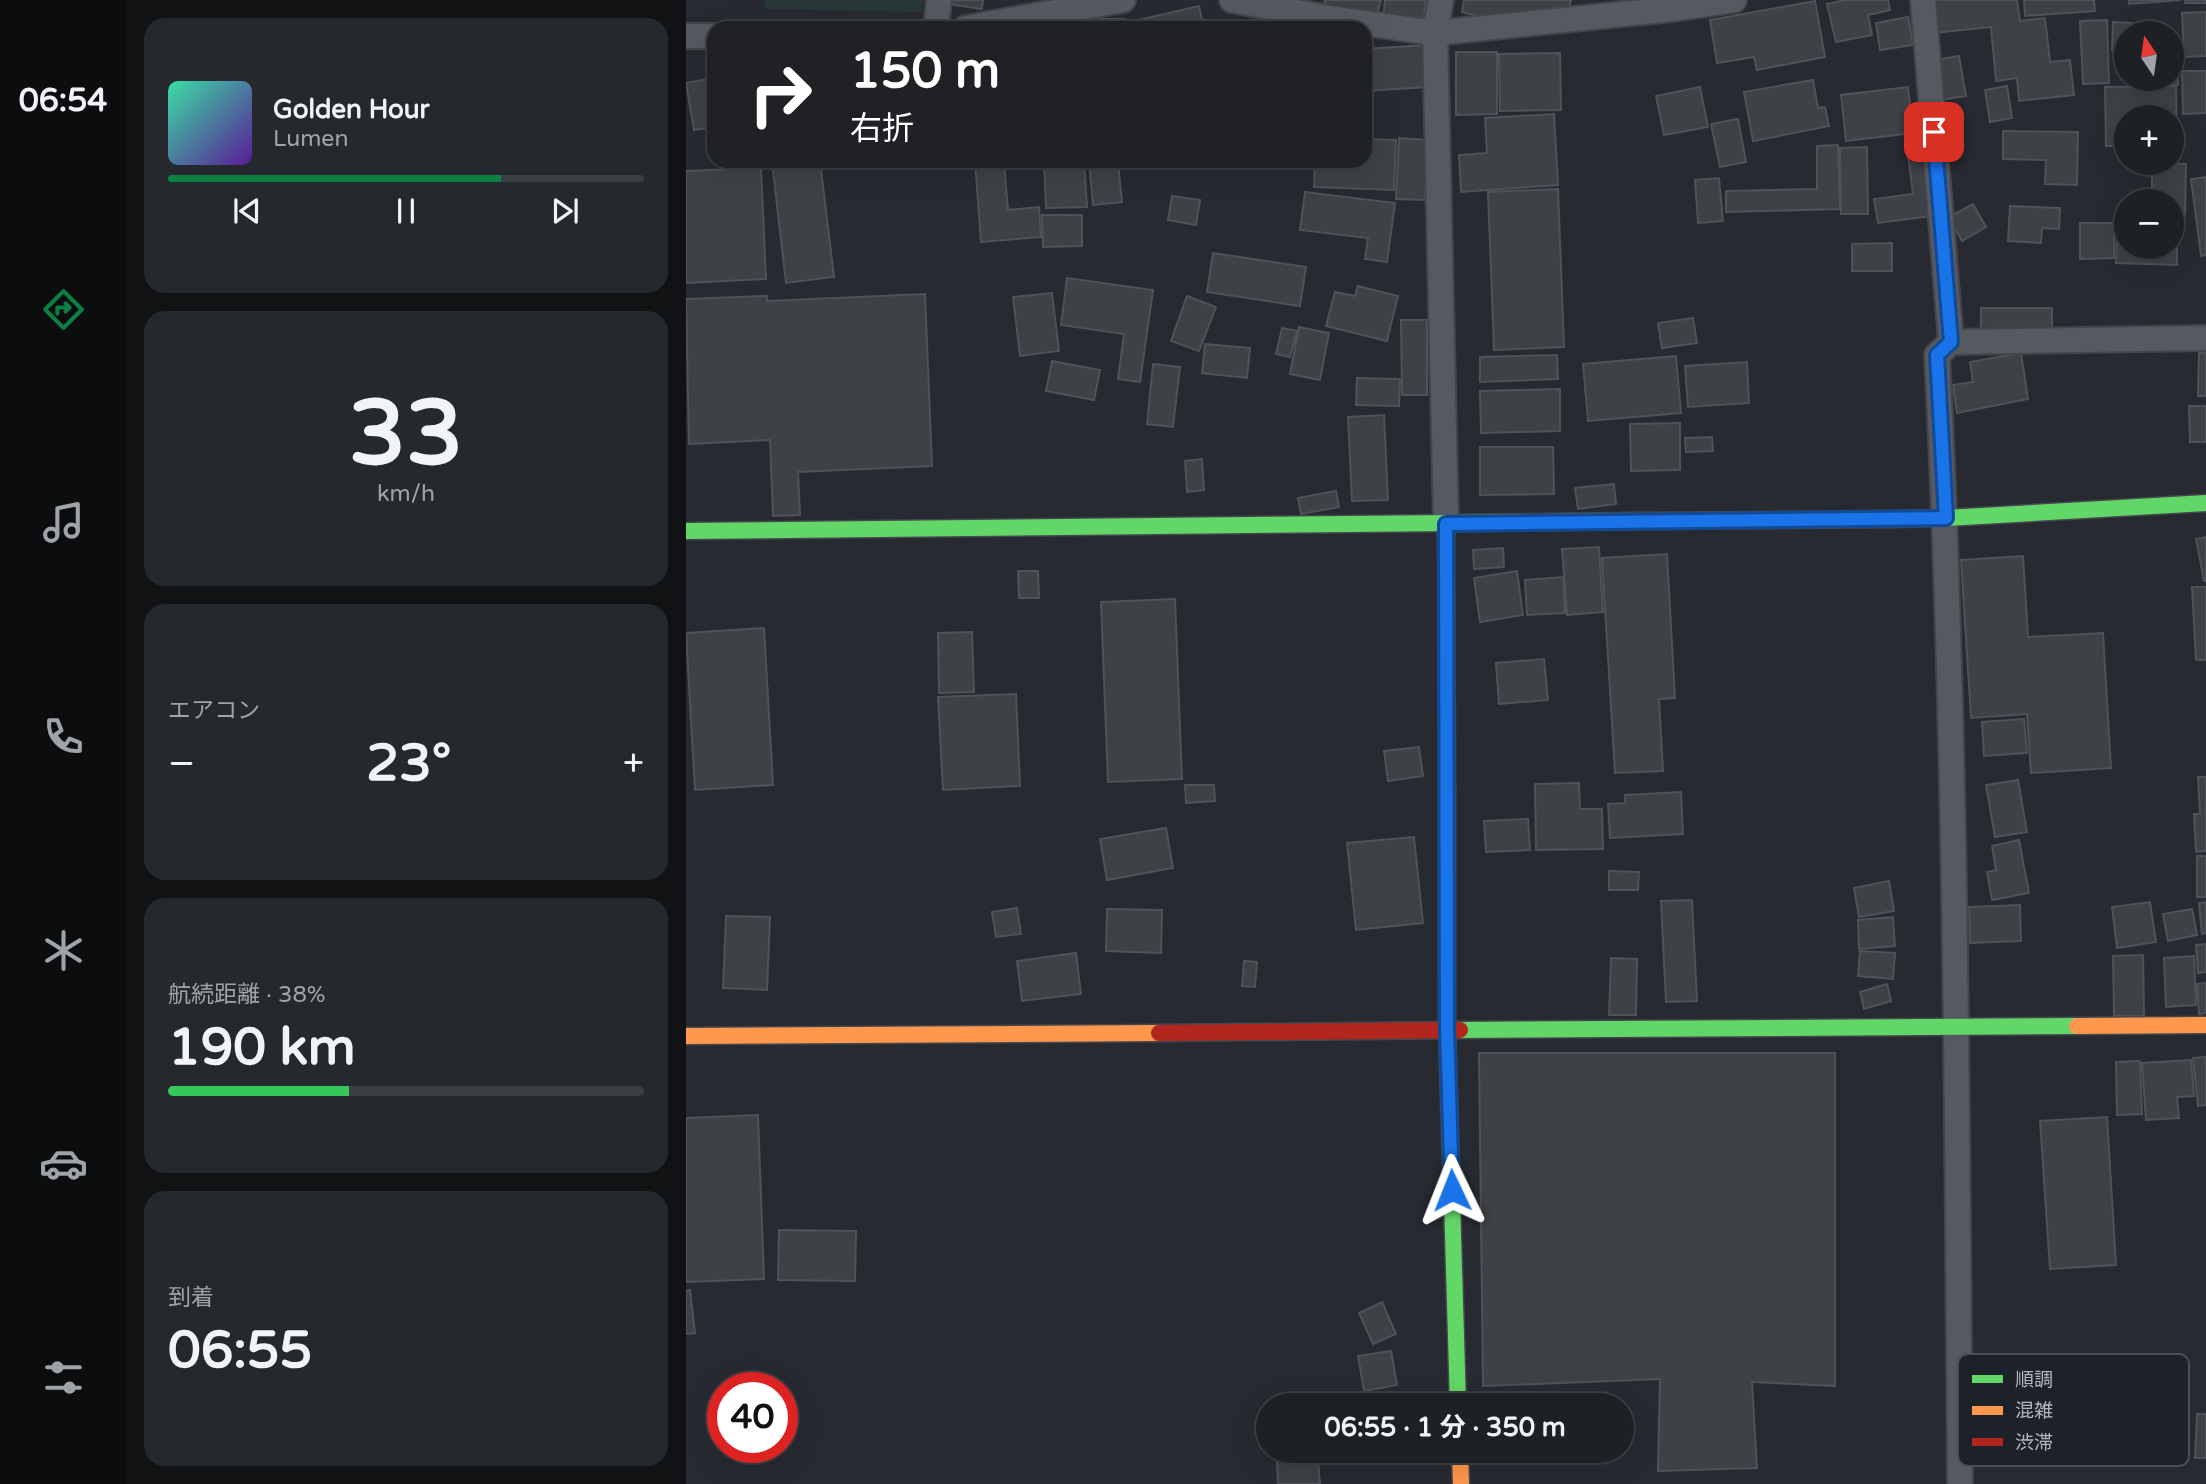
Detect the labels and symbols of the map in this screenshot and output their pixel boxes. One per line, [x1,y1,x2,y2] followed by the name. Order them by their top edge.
[2114,21,2184,91] north arrow
[1904,102,1964,162] pin
[1415,1153,1489,1227] position arrow
[1958,1354,2189,1466] legend
[2015,1369,2053,1391] text: 順調
[707,1372,798,1463] speed limit sign: 40
[2015,1400,2053,1422] text: 混雑
[2015,1432,2053,1454] text: 渋滞

